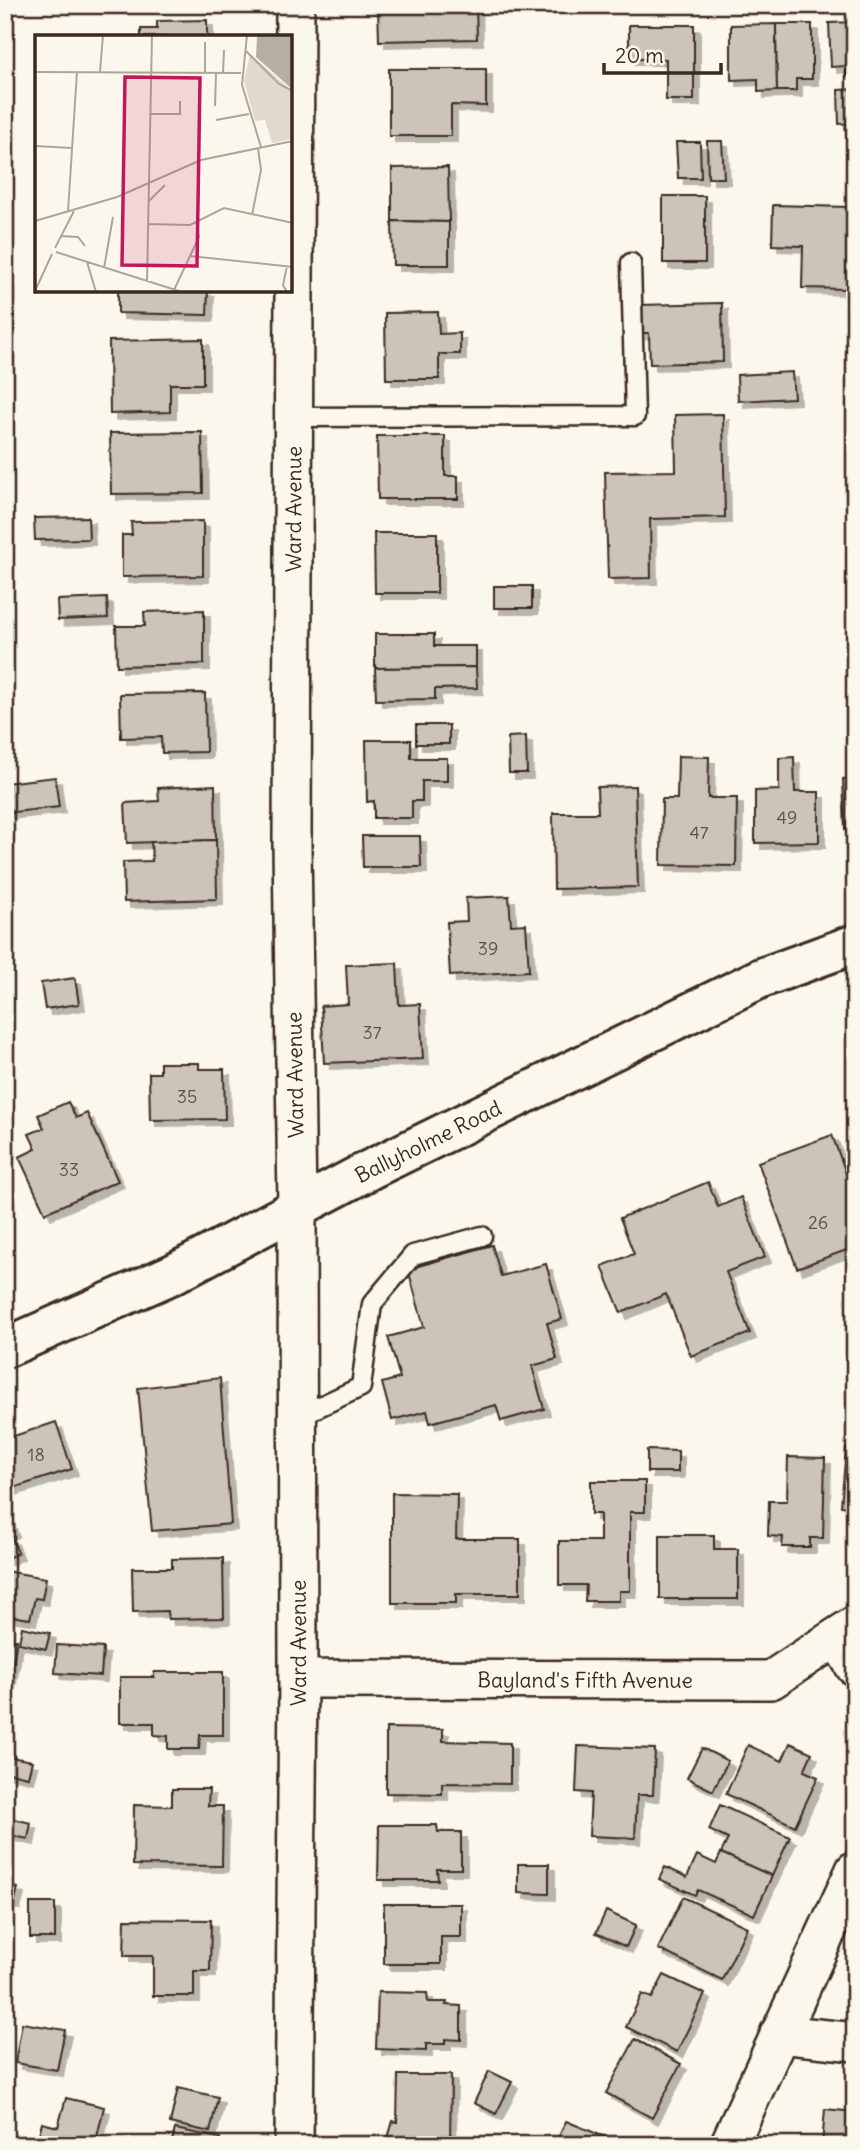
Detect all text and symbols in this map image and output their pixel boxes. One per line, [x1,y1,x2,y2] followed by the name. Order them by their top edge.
[604,32,722,76] scale bar
[35,35,292,292] inset map
[615,42,664,69] text: 20 m
[279,446,307,572] street label: Ward Avenue
[777,806,797,829] house number: 49
[689,821,709,844] house number: 47
[478,937,498,960] house number: 39
[280,1012,310,1138] street label: Ward Avenue
[362,1021,382,1044] house number: 37
[177,1085,197,1108] house number: 35
[350,1094,506,1189] street label: Ballyholme Road
[59,1158,79,1181] house number: 33
[808,1211,828,1234] house number: 26
[27,1443,45,1466] house number: 18
[284,1580,312,1706] street label: Ward Avenue
[477,1666,693,1693] street label: Bayland's Fifth Avenue

